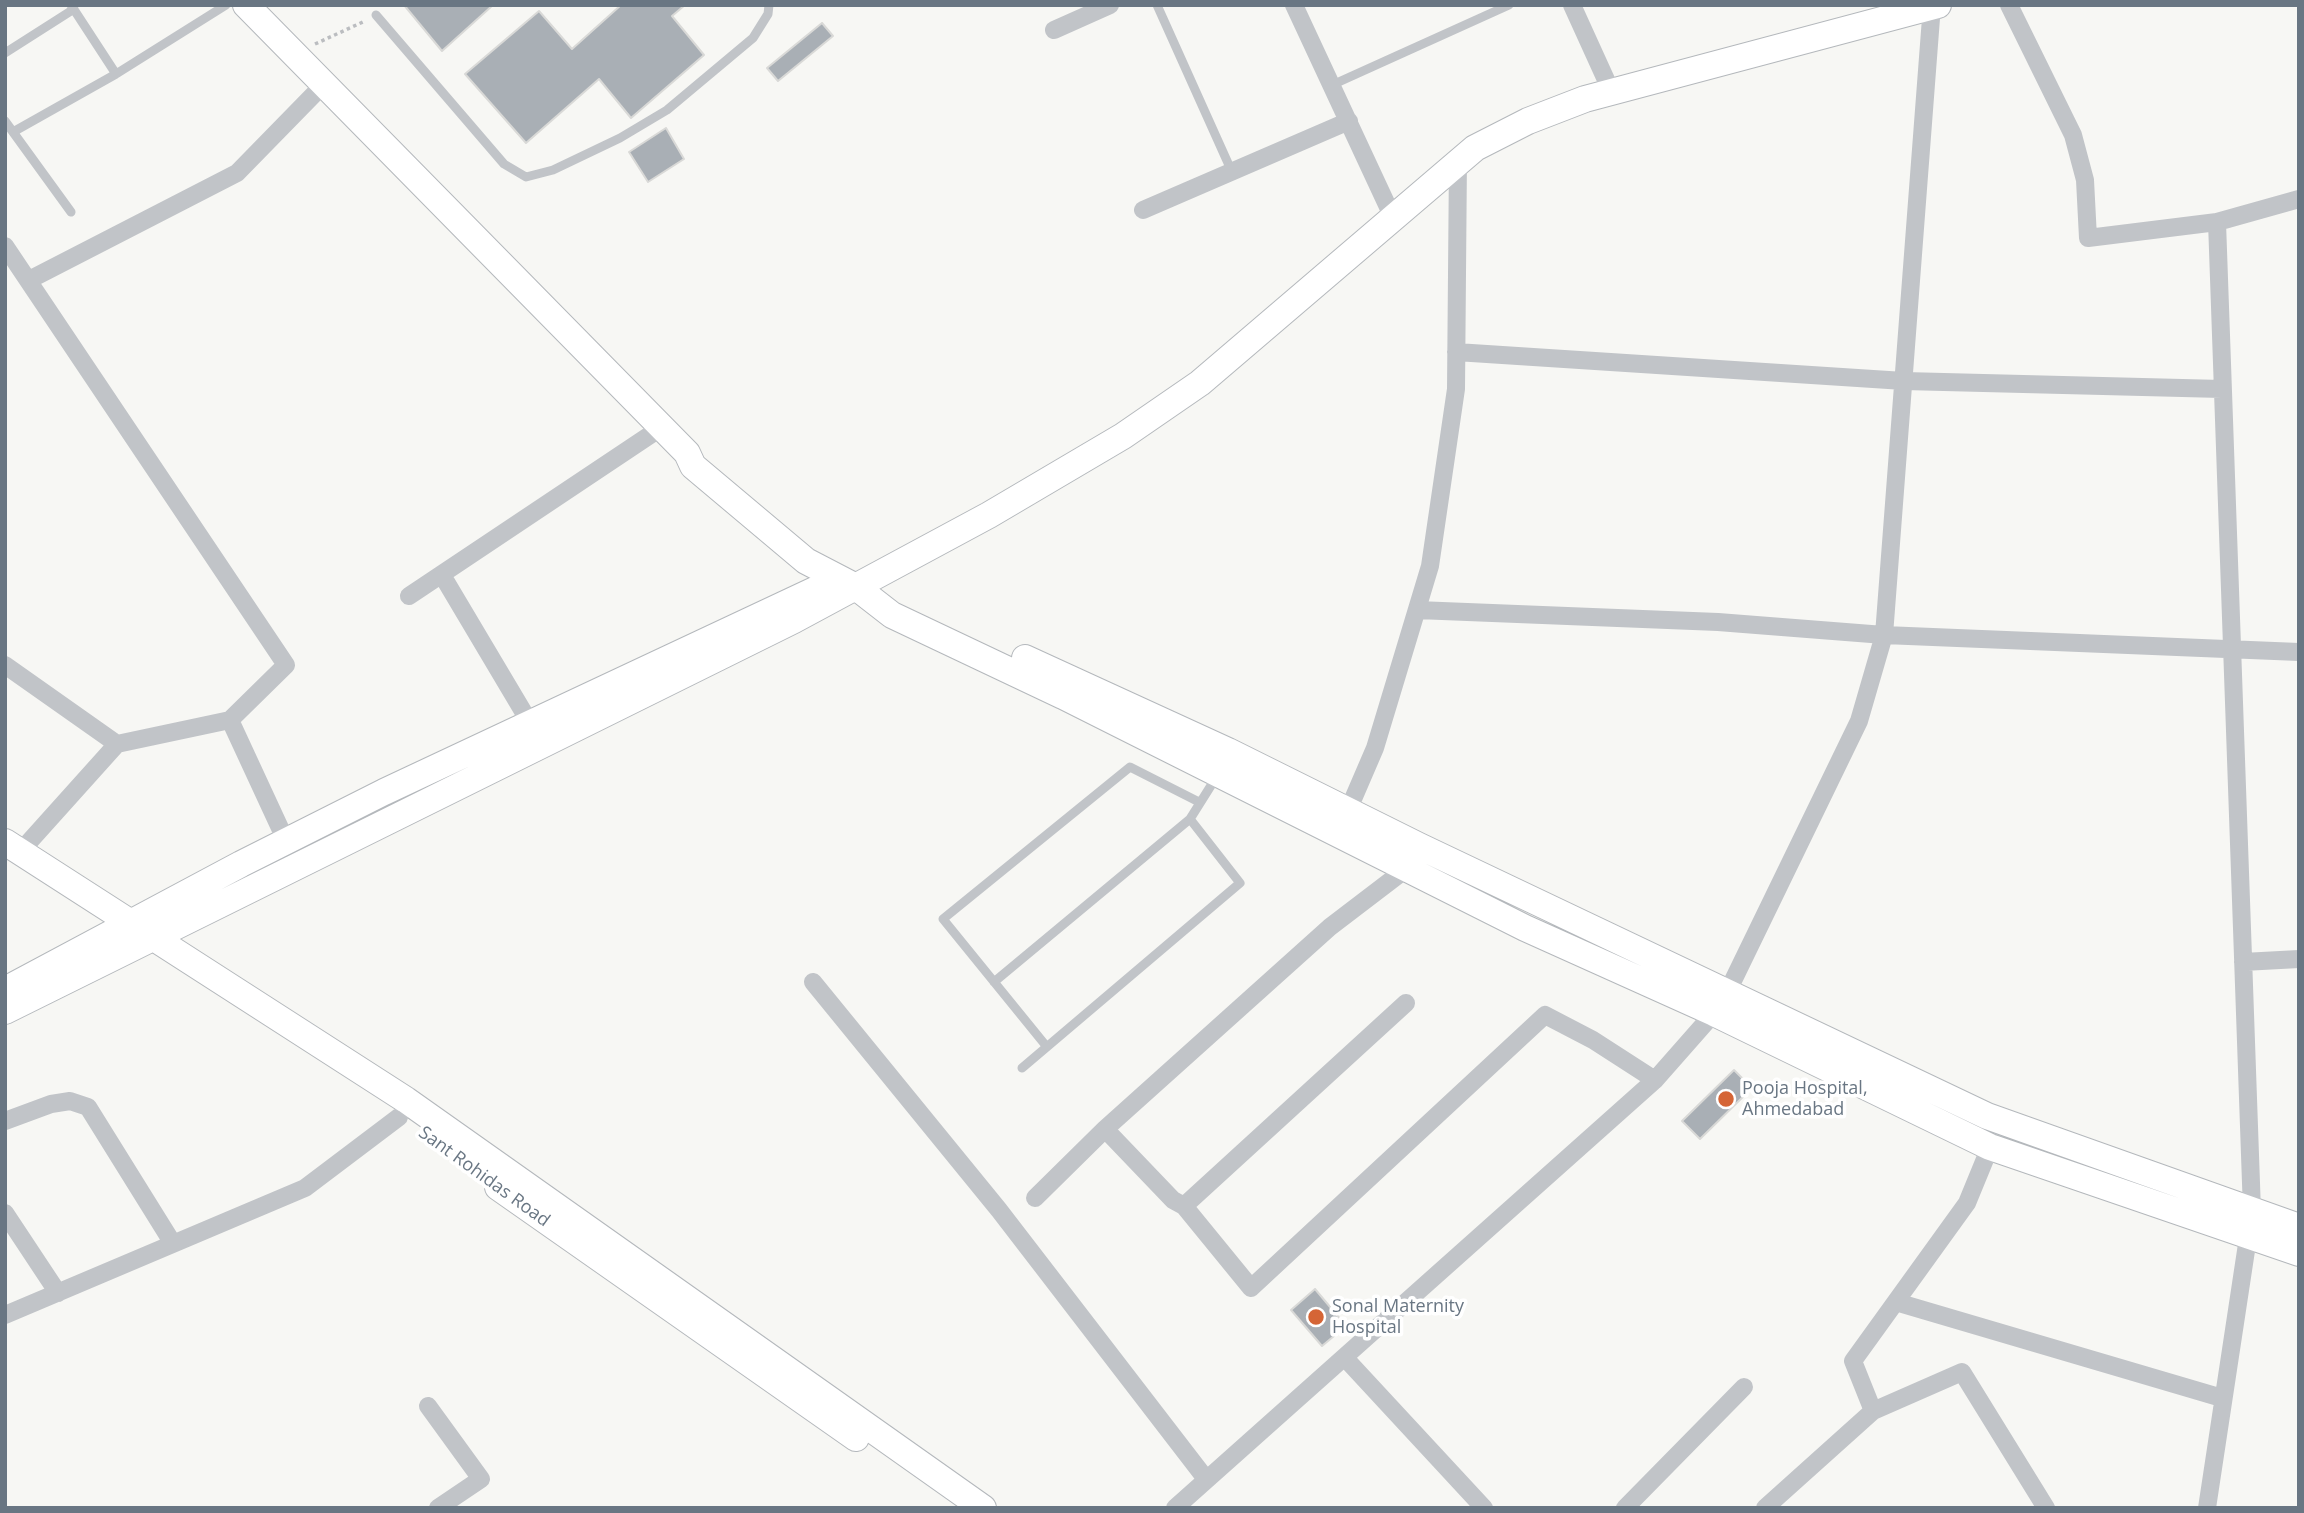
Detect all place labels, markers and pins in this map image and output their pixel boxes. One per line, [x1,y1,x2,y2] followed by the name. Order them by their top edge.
[1742,1078,1868,1120] place label: Pooja Hospital, Ahmedabad
[1716,1089,1736,1109] marker: Pooja Hospital, Ahmedabad
[1332,1296,1464,1338] place label: Sonal Maternity Hospital
[1306,1307,1326,1327] marker: Sonal Maternity Hospital

